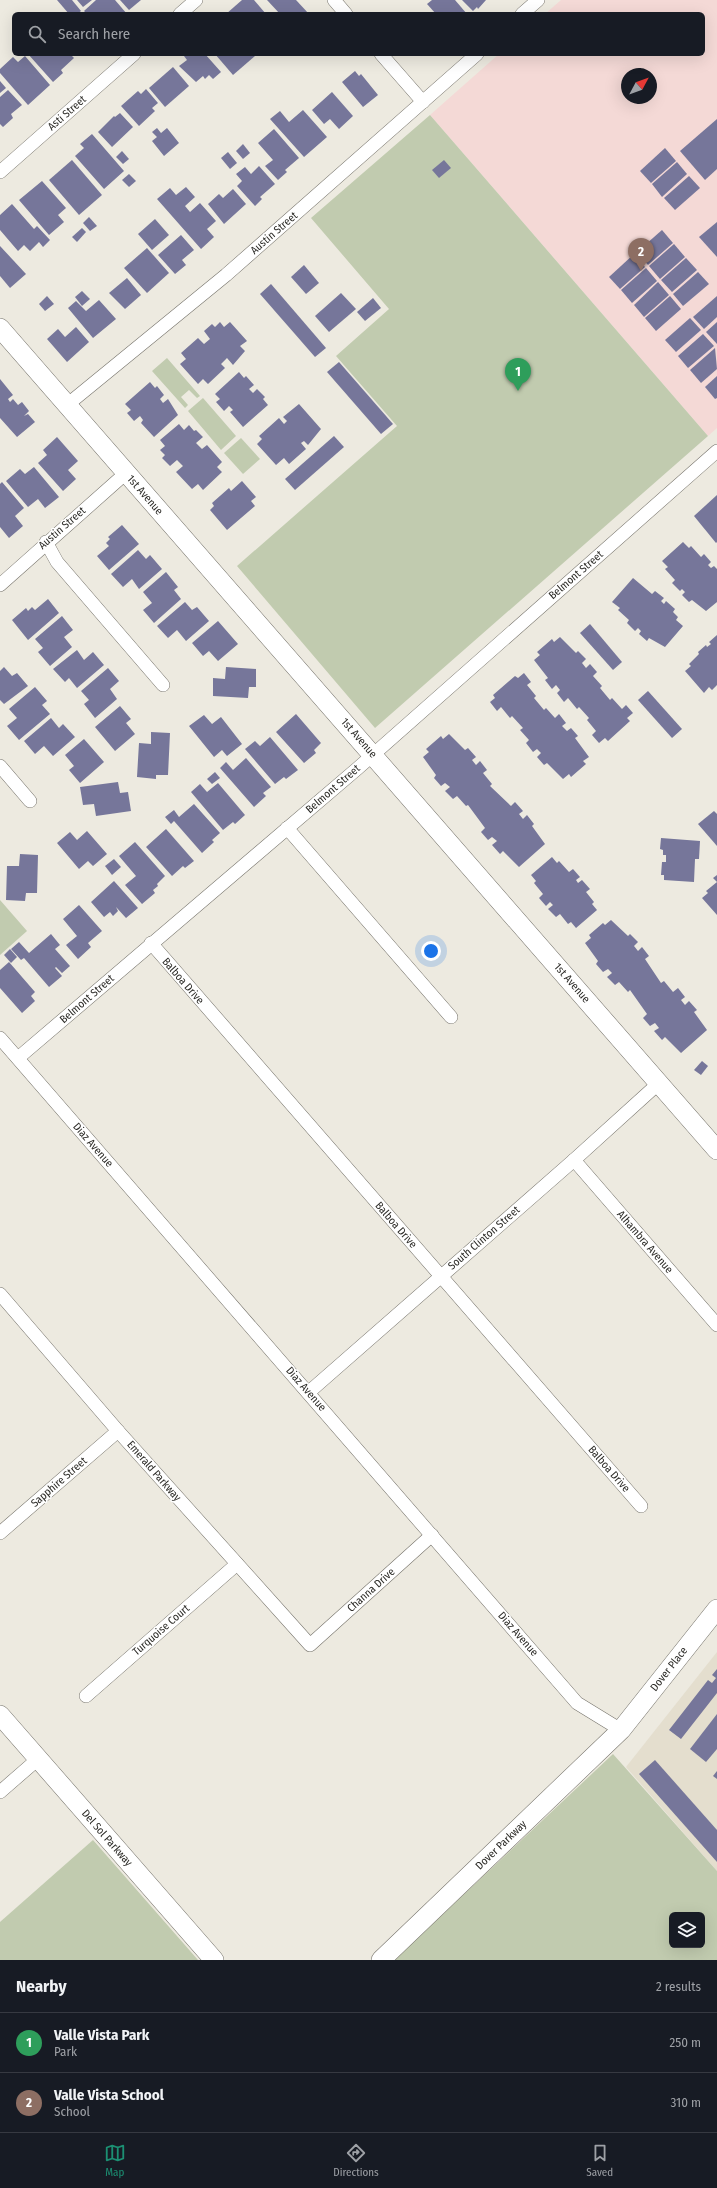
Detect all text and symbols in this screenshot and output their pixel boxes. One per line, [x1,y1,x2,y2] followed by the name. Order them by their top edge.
[12,12,705,56] search box
[26,23,48,45] icon: search
[58,25,130,43] text: Search here
[621,68,657,104] north arrow
[45,93,89,133] street label: Asti Street
[248,209,300,257] street label: Austin Street
[628,238,654,271] pin: 2
[505,358,531,391] pin: 1
[124,473,166,517] street label: 1st Avenue
[36,504,88,552] street label: Austin Street
[546,548,606,602] street label: Belmont Street
[338,716,380,760] street label: 1st Avenue
[303,762,363,816] street label: Belmont Street
[421,941,441,961] your location
[159,955,207,1007] street label: Balboa Drive
[551,961,593,1005] street label: 1st Avenue
[57,972,117,1026] street label: Belmont Street
[70,1120,116,1170] street label: Diaz Avenue
[372,1199,420,1251] street label: Balboa Drive
[446,1203,523,1273] street label: South Clinton Street
[614,1208,676,1276] street label: Alhambra Avenue
[283,1364,329,1414] street label: Diaz Avenue
[124,1438,184,1504] street label: Emerald Parkway
[585,1443,633,1495] street label: Balboa Drive
[28,1454,90,1510] street label: Sapphire Street
[345,1565,397,1615] street label: Channa Drive
[130,1601,192,1658] street label: Turquoise Court
[495,1609,541,1659] street label: Diaz Avenue
[648,1644,690,1694] street label: Dover Place
[79,1807,135,1869] street label: Del Sol Parkway
[473,1817,529,1872] street label: Dover Parkway
[669,1912,705,1948] map controls
[669,1912,705,1948] button: layers
[16,1976,67,1997] text: Nearby
[656,1979,701,1994] text: 2 results
[54,2026,150,2044] text: Valle Vista Park
[26,2035,32,2050] text: 1
[669,2035,701,2050] text: 250 m
[54,2044,77,2059] text: Park
[54,2086,164,2104] text: Valle Vista School
[26,2095,32,2110] text: 2
[671,2095,701,2110] text: 310 m
[54,2104,90,2119] text: School
[104,2142,126,2179] tab: Map
[333,2142,379,2179] tab: Directions
[586,2142,613,2179] tab: Saved

